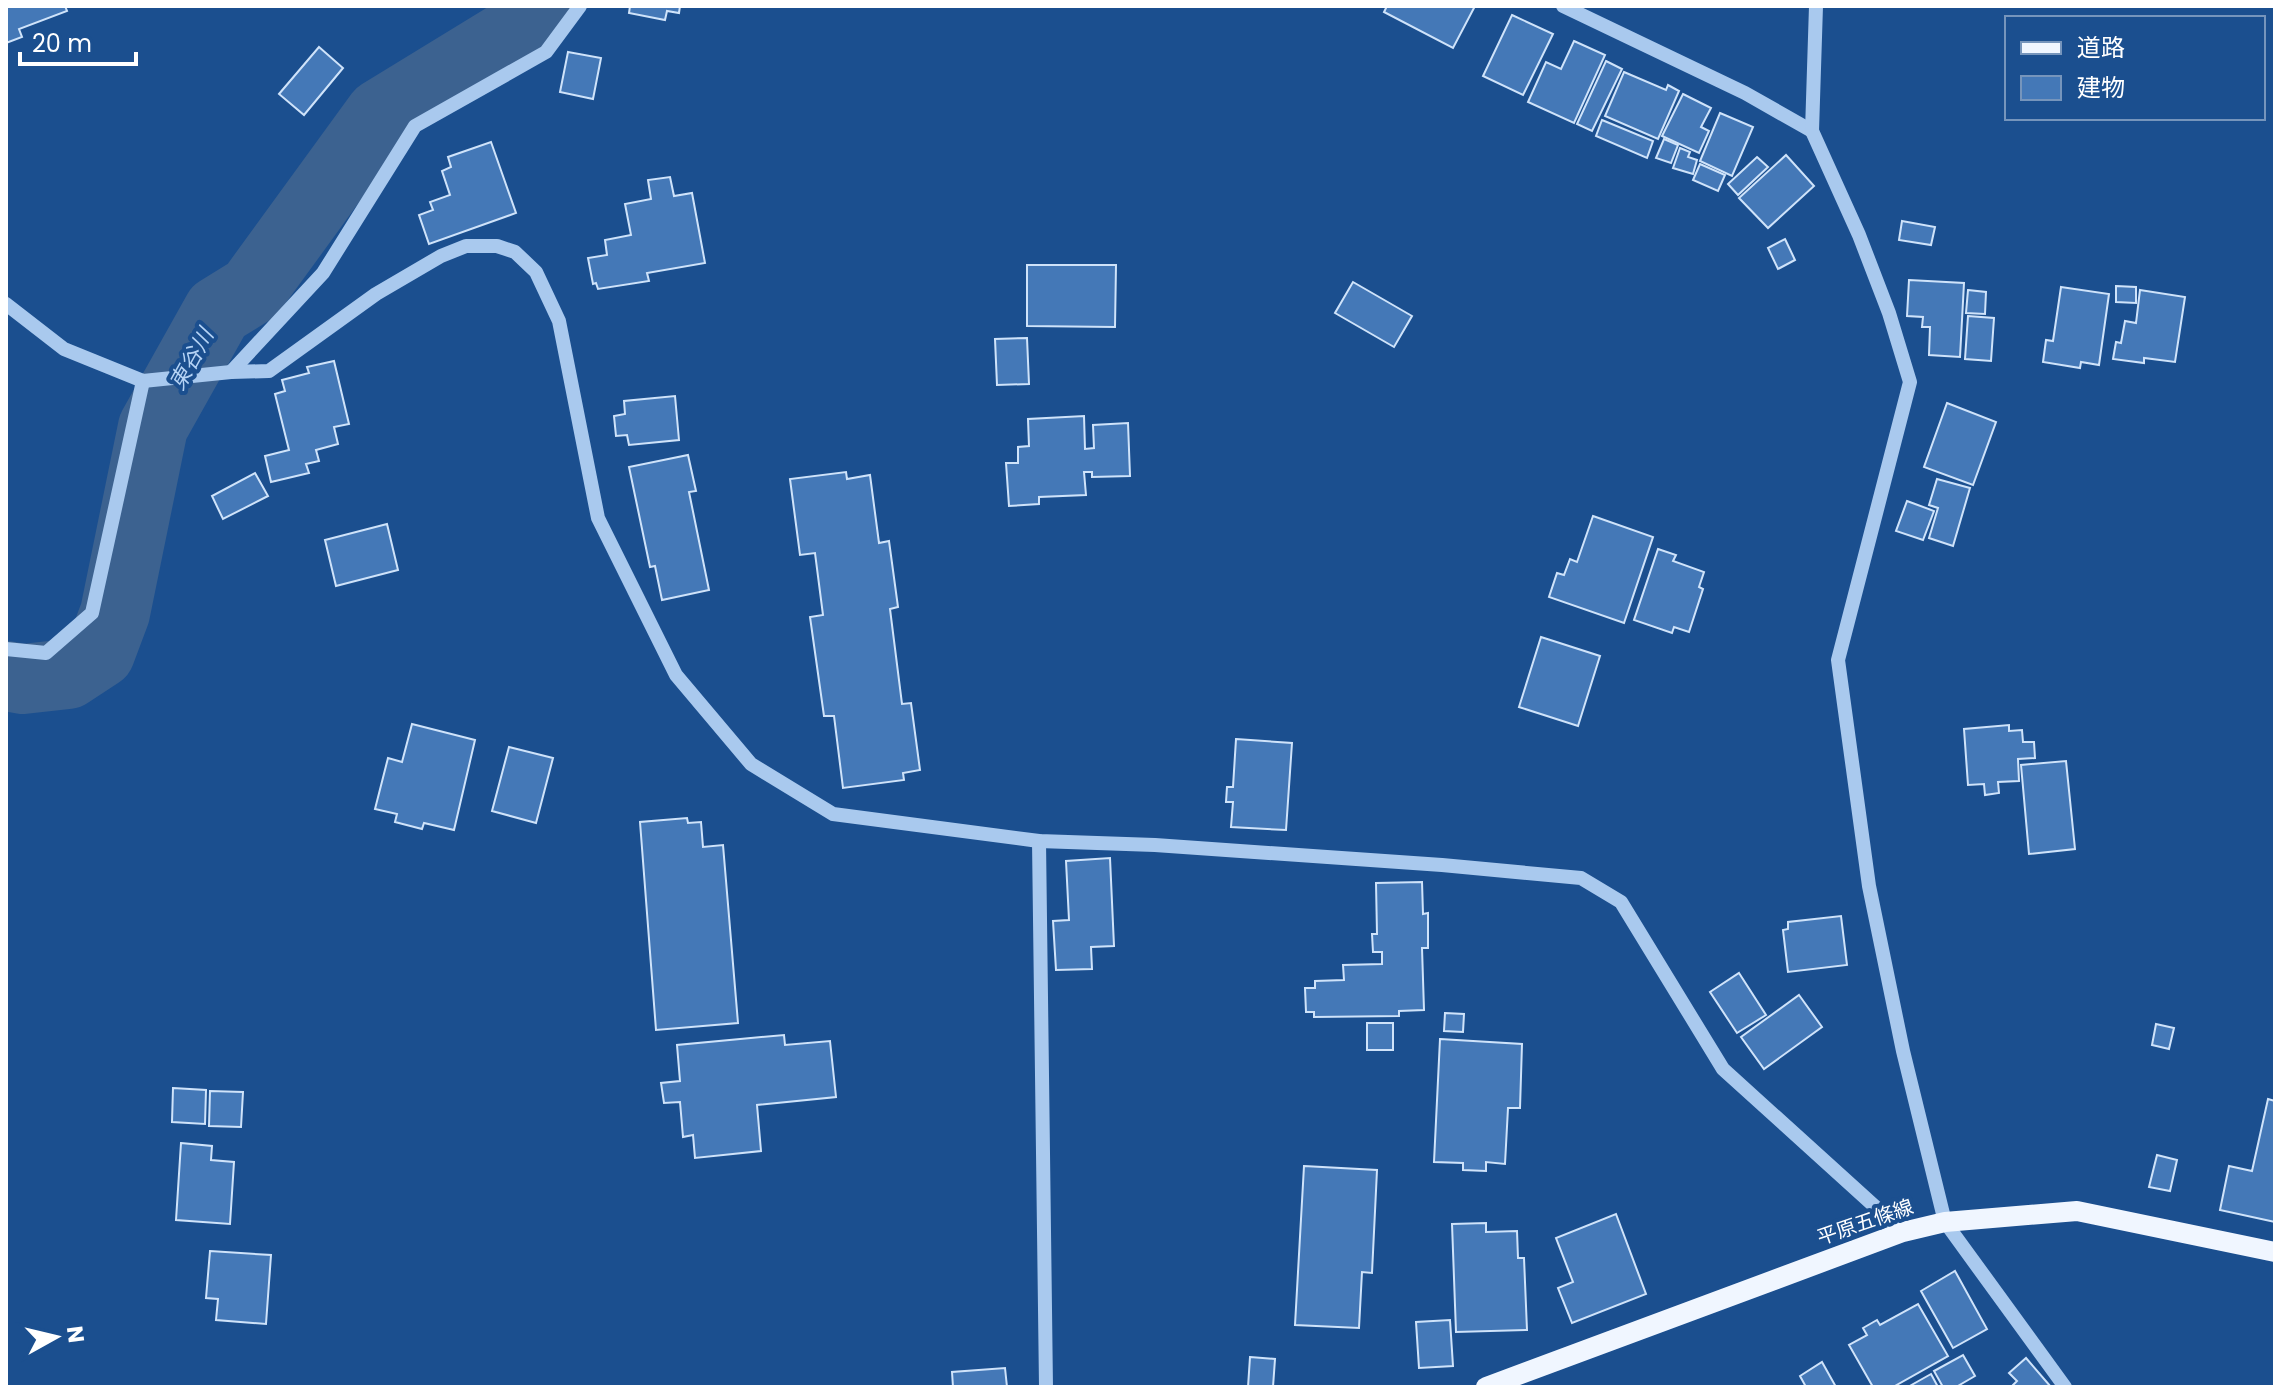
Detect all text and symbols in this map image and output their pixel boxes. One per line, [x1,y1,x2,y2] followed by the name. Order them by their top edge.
[20,16,136,66] scale bar
[2005,16,2265,120] legend
[32,27,92,60] text: 20 m
[2077,31,2125,64] text: 道路
[2077,71,2125,104] text: 建物
[162,321,222,396] water label: 東谷川
[1813,1192,1917,1252] street label: 平原五條線
[16,1297,96,1377] north arrow
[59,1324,92,1345] text: N

